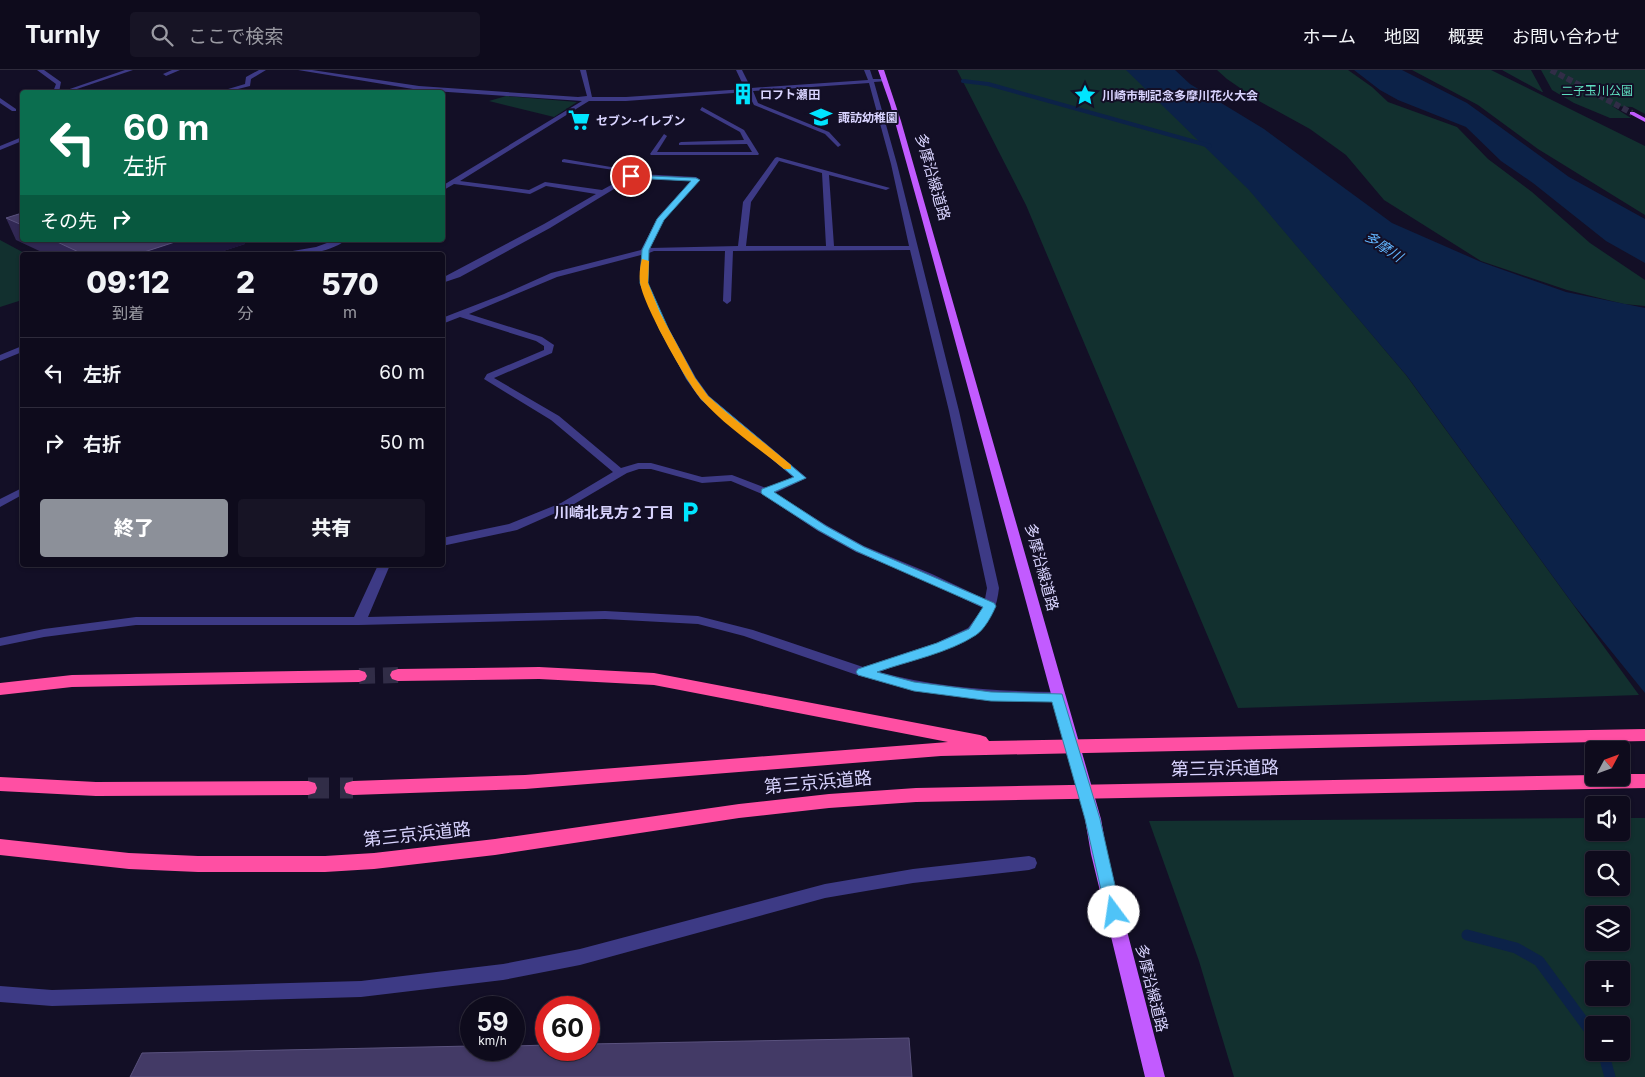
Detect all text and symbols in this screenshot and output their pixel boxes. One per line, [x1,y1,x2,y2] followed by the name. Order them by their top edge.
[130,12,480,57] search box
[25,20,100,49] text: Turnly
[148,21,176,49] icon: search
[188,25,283,48] text: ここで検索
[1303,26,1356,47] text: ホーム
[1384,26,1420,47] text: 地図
[1448,26,1484,47] text: 概要
[1512,26,1620,47] text: お問い合わせ
[730,81,756,107] building icon: ロフト瀬田
[1072,82,1098,108] place icon: 川崎市制記念多摩川花火大会
[1561,83,1633,98] park label: 二子玉川公園
[760,87,820,102] place label: ロフト瀬田
[1102,88,1258,103] place label: 川崎市制記念多摩川花火大会
[808,104,834,130] school or university icon: 諏訪幼稚園
[123,106,210,148] text: 60 m
[566,107,592,133] supermarket icon: セブン-イレブン
[40,110,105,175] icon: left
[838,110,898,125] place label: 諏訪幼稚園
[596,113,686,128] place label: セブン-イレブン
[911,131,955,223] street label: 多摩沿線道路
[123,153,167,179] text: 左折
[610,155,652,197] pin
[617,162,645,190] icon: arrive
[107,205,135,233] icon: right
[40,210,97,233] text: その先
[1362,227,1408,266] water label: 多摩川
[86,264,170,300] text: 09:12
[236,264,255,300] text: 2
[321,266,379,302] text: 570
[343,302,357,322] text: m
[112,303,144,323] text: 到着
[238,303,254,323] text: 分
[40,359,68,387] icon: left
[379,361,425,384] text: 60 m
[83,363,121,386] text: 左折
[40,429,68,457] icon: right
[379,431,425,454] text: 50 m
[83,433,121,456] text: 右折
[40,499,228,557] button: 終了
[238,499,425,557] button: 共有
[677,499,703,525] parking icon: 川崎北見方２丁目
[554,503,674,522] place label: 川崎北見方２丁目
[1021,521,1063,613] street label: 多摩沿線道路
[1585,741,1630,786] north arrow
[1585,741,1630,1061] map controls
[1171,757,1279,779] street label: 第三京浜道路
[763,767,873,797] street label: 第三京浜道路
[1585,796,1630,841] button: sound
[362,818,472,850] street label: 第三京浜道路
[1585,851,1630,896] button: search
[1087,885,1139,937] position arrow
[1585,906,1630,951] button: layers
[1132,942,1172,1034] street label: 多摩沿線道路
[1585,961,1630,1006] button: +
[535,996,600,1061] speed limit sign: 60
[476,1007,509,1037] text: 59
[1585,1016,1630,1061] button: −
[478,1033,507,1048] text: km/h

